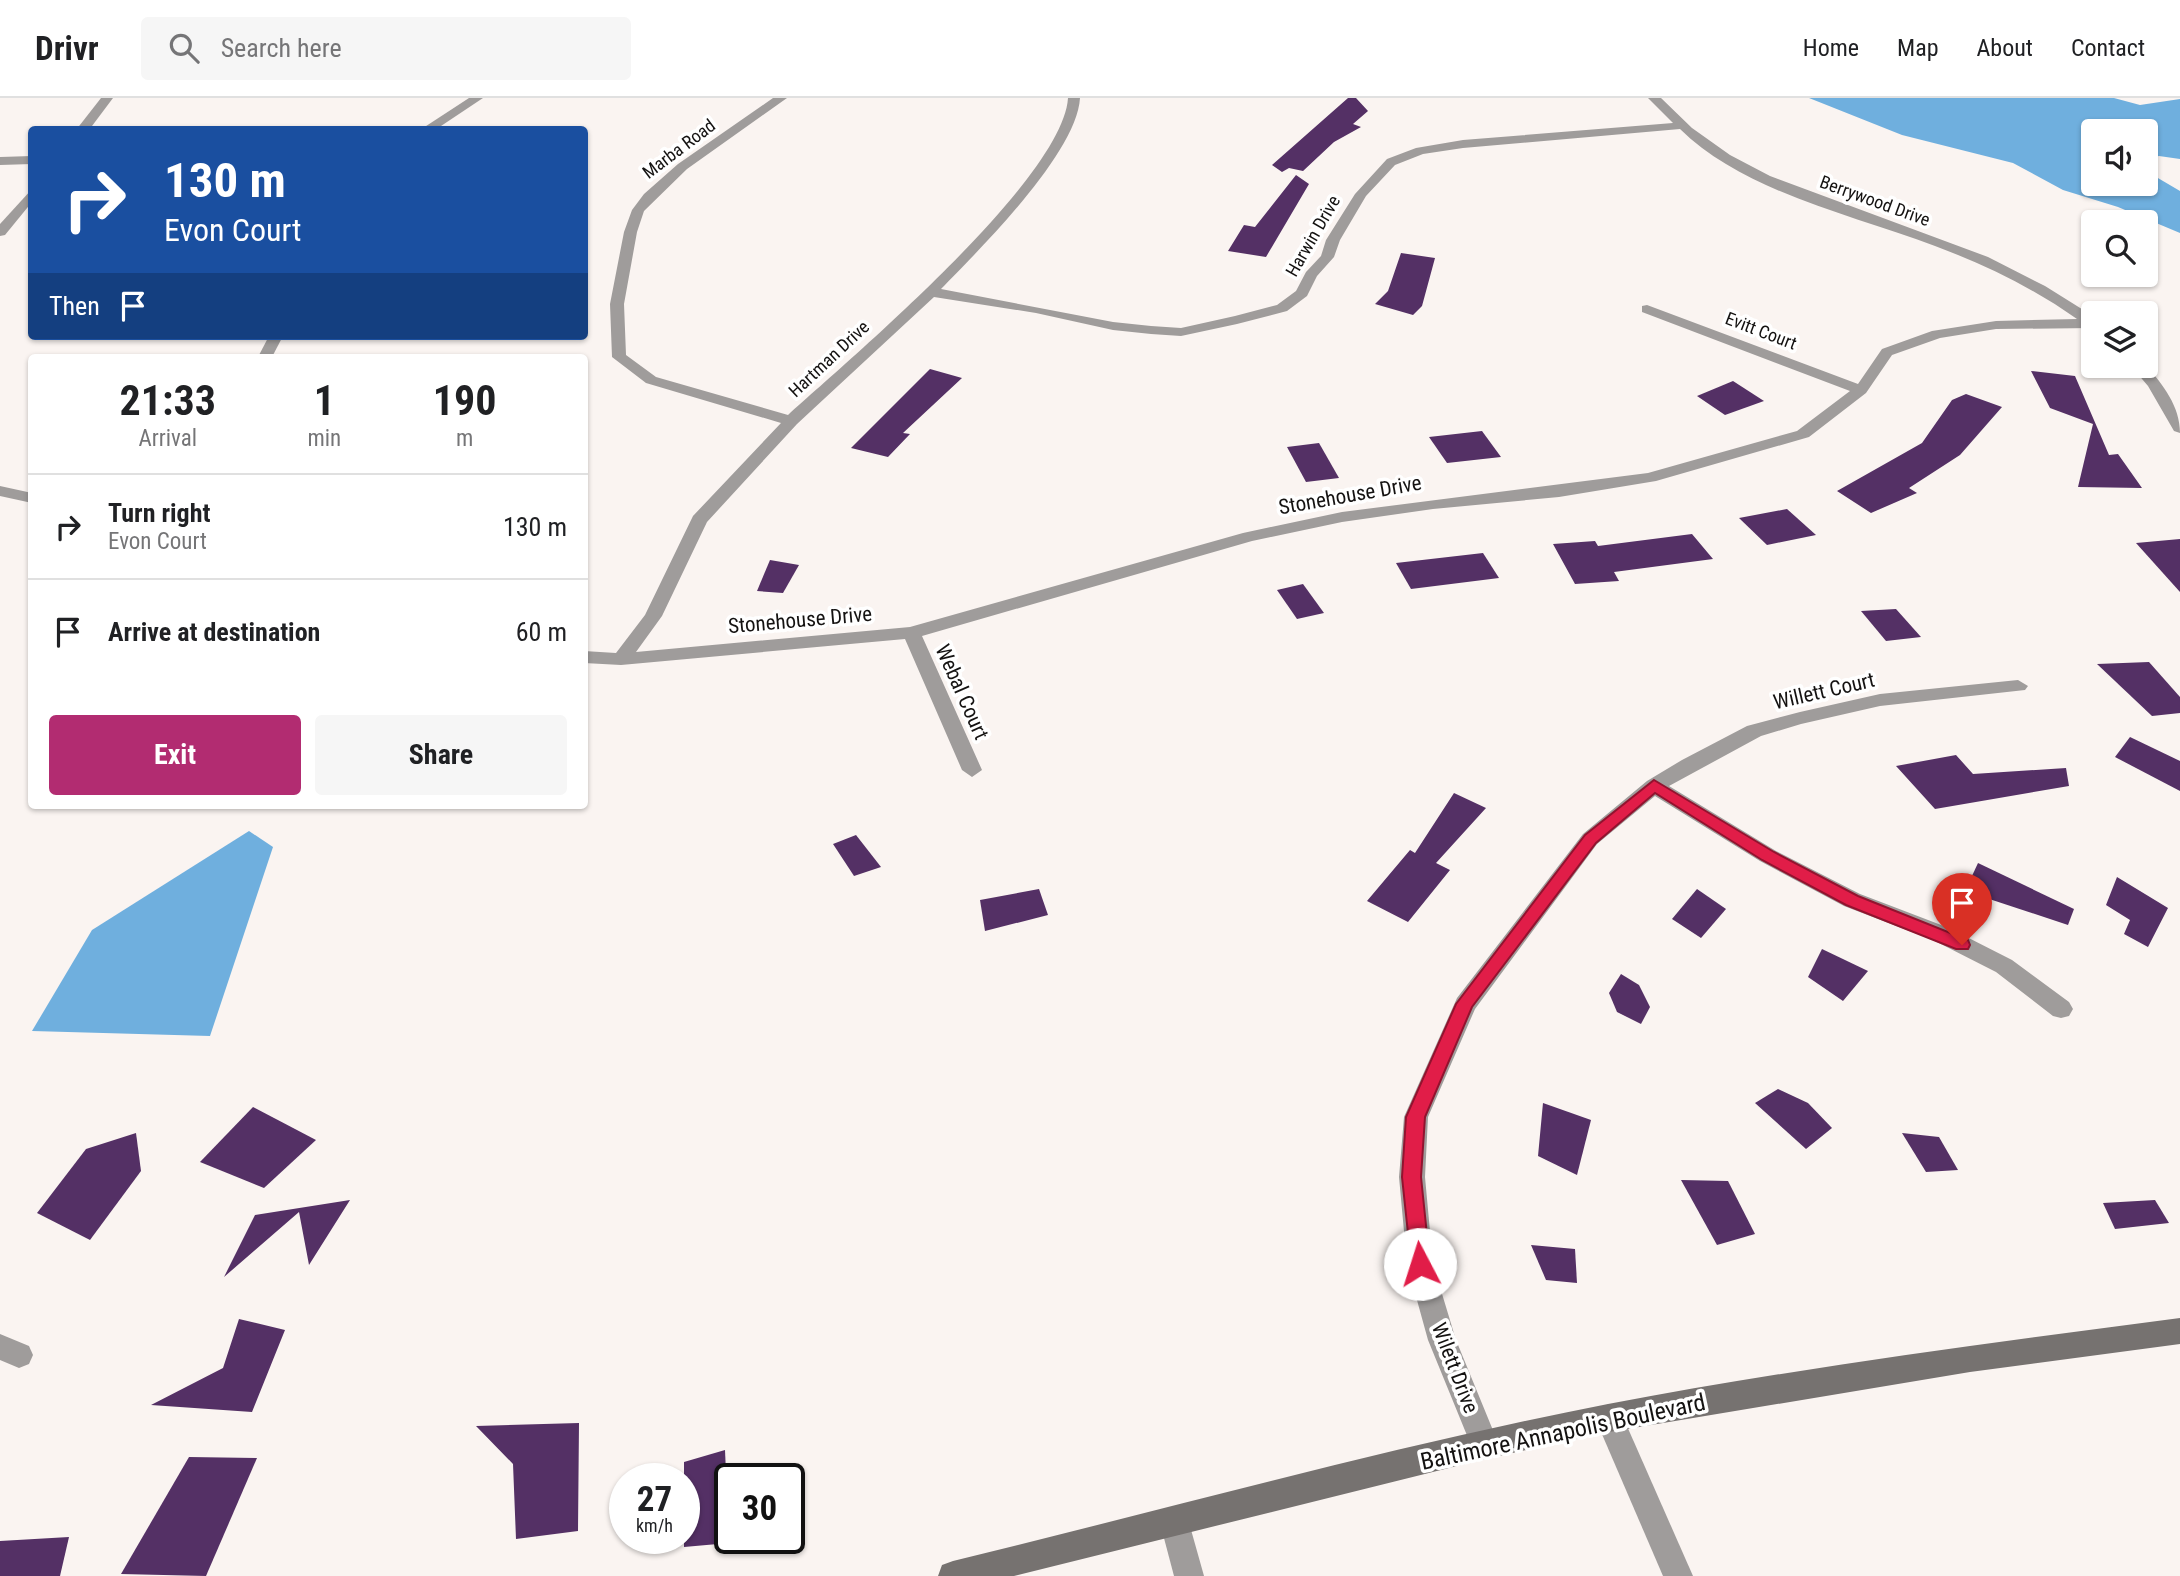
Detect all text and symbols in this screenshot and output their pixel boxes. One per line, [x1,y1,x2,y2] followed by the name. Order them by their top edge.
[141,17,631,80] search box
[35,29,99,68] text: Drivr
[165,29,203,67] icon: search
[221,33,342,63] text: Search here
[1803,34,1859,62] text: Home
[1897,34,1939,62] text: Map
[1977,34,2033,62] text: About
[2071,34,2145,62] text: Contact
[638,114,719,183] street label: Marba Road
[2081,119,2158,378] map controls
[2081,119,2158,196] button: sound
[164,152,286,209] text: 130 m
[49,154,140,245] icon: right
[1817,171,1933,230] street label: Berrywood Drive
[1281,192,1344,280] street label: Harwin Drive
[2081,210,2158,287] button: search
[164,211,302,249] text: Evon Court
[114,287,152,325] icon: arrive
[49,291,100,321] text: Then
[2081,301,2158,378] button: layers
[1723,307,1800,354] street label: Evitt Court
[784,316,873,401] street label: Hartman Drive
[120,376,216,425] text: 21:33
[314,376,335,425] text: 1
[433,376,496,425] text: 190
[138,425,197,452] text: Arrival
[307,425,341,452] text: min
[456,425,473,452] text: m
[1277,471,1423,519] street label: Stonehouse Drive
[108,498,210,528] text: Turn right
[49,508,87,546] icon: right
[503,512,567,542] text: 130 m
[108,528,207,555] text: Evon Court
[727,602,873,638] street label: Stonehouse Drive
[49,613,87,651] icon: arrive
[108,617,320,647] text: Arrive at destination
[516,617,567,647] text: 60 m
[930,641,994,743] street label: Webal Court
[1771,668,1877,714] street label: Willett Court
[49,715,301,795] button: Exit
[315,715,567,795] button: Share
[1932,873,1992,945] pin
[1943,884,1981,922] icon: arrive
[1383,1227,1457,1301] position arrow
[1427,1320,1483,1417] street label: Wilett Drive
[1418,1388,1708,1476] street label: Baltimore Annapolis Boulevard
[714,1463,805,1554] speed limit sign: 30
[637,1479,672,1520] text: 27
[636,1515,673,1536] text: km/h

